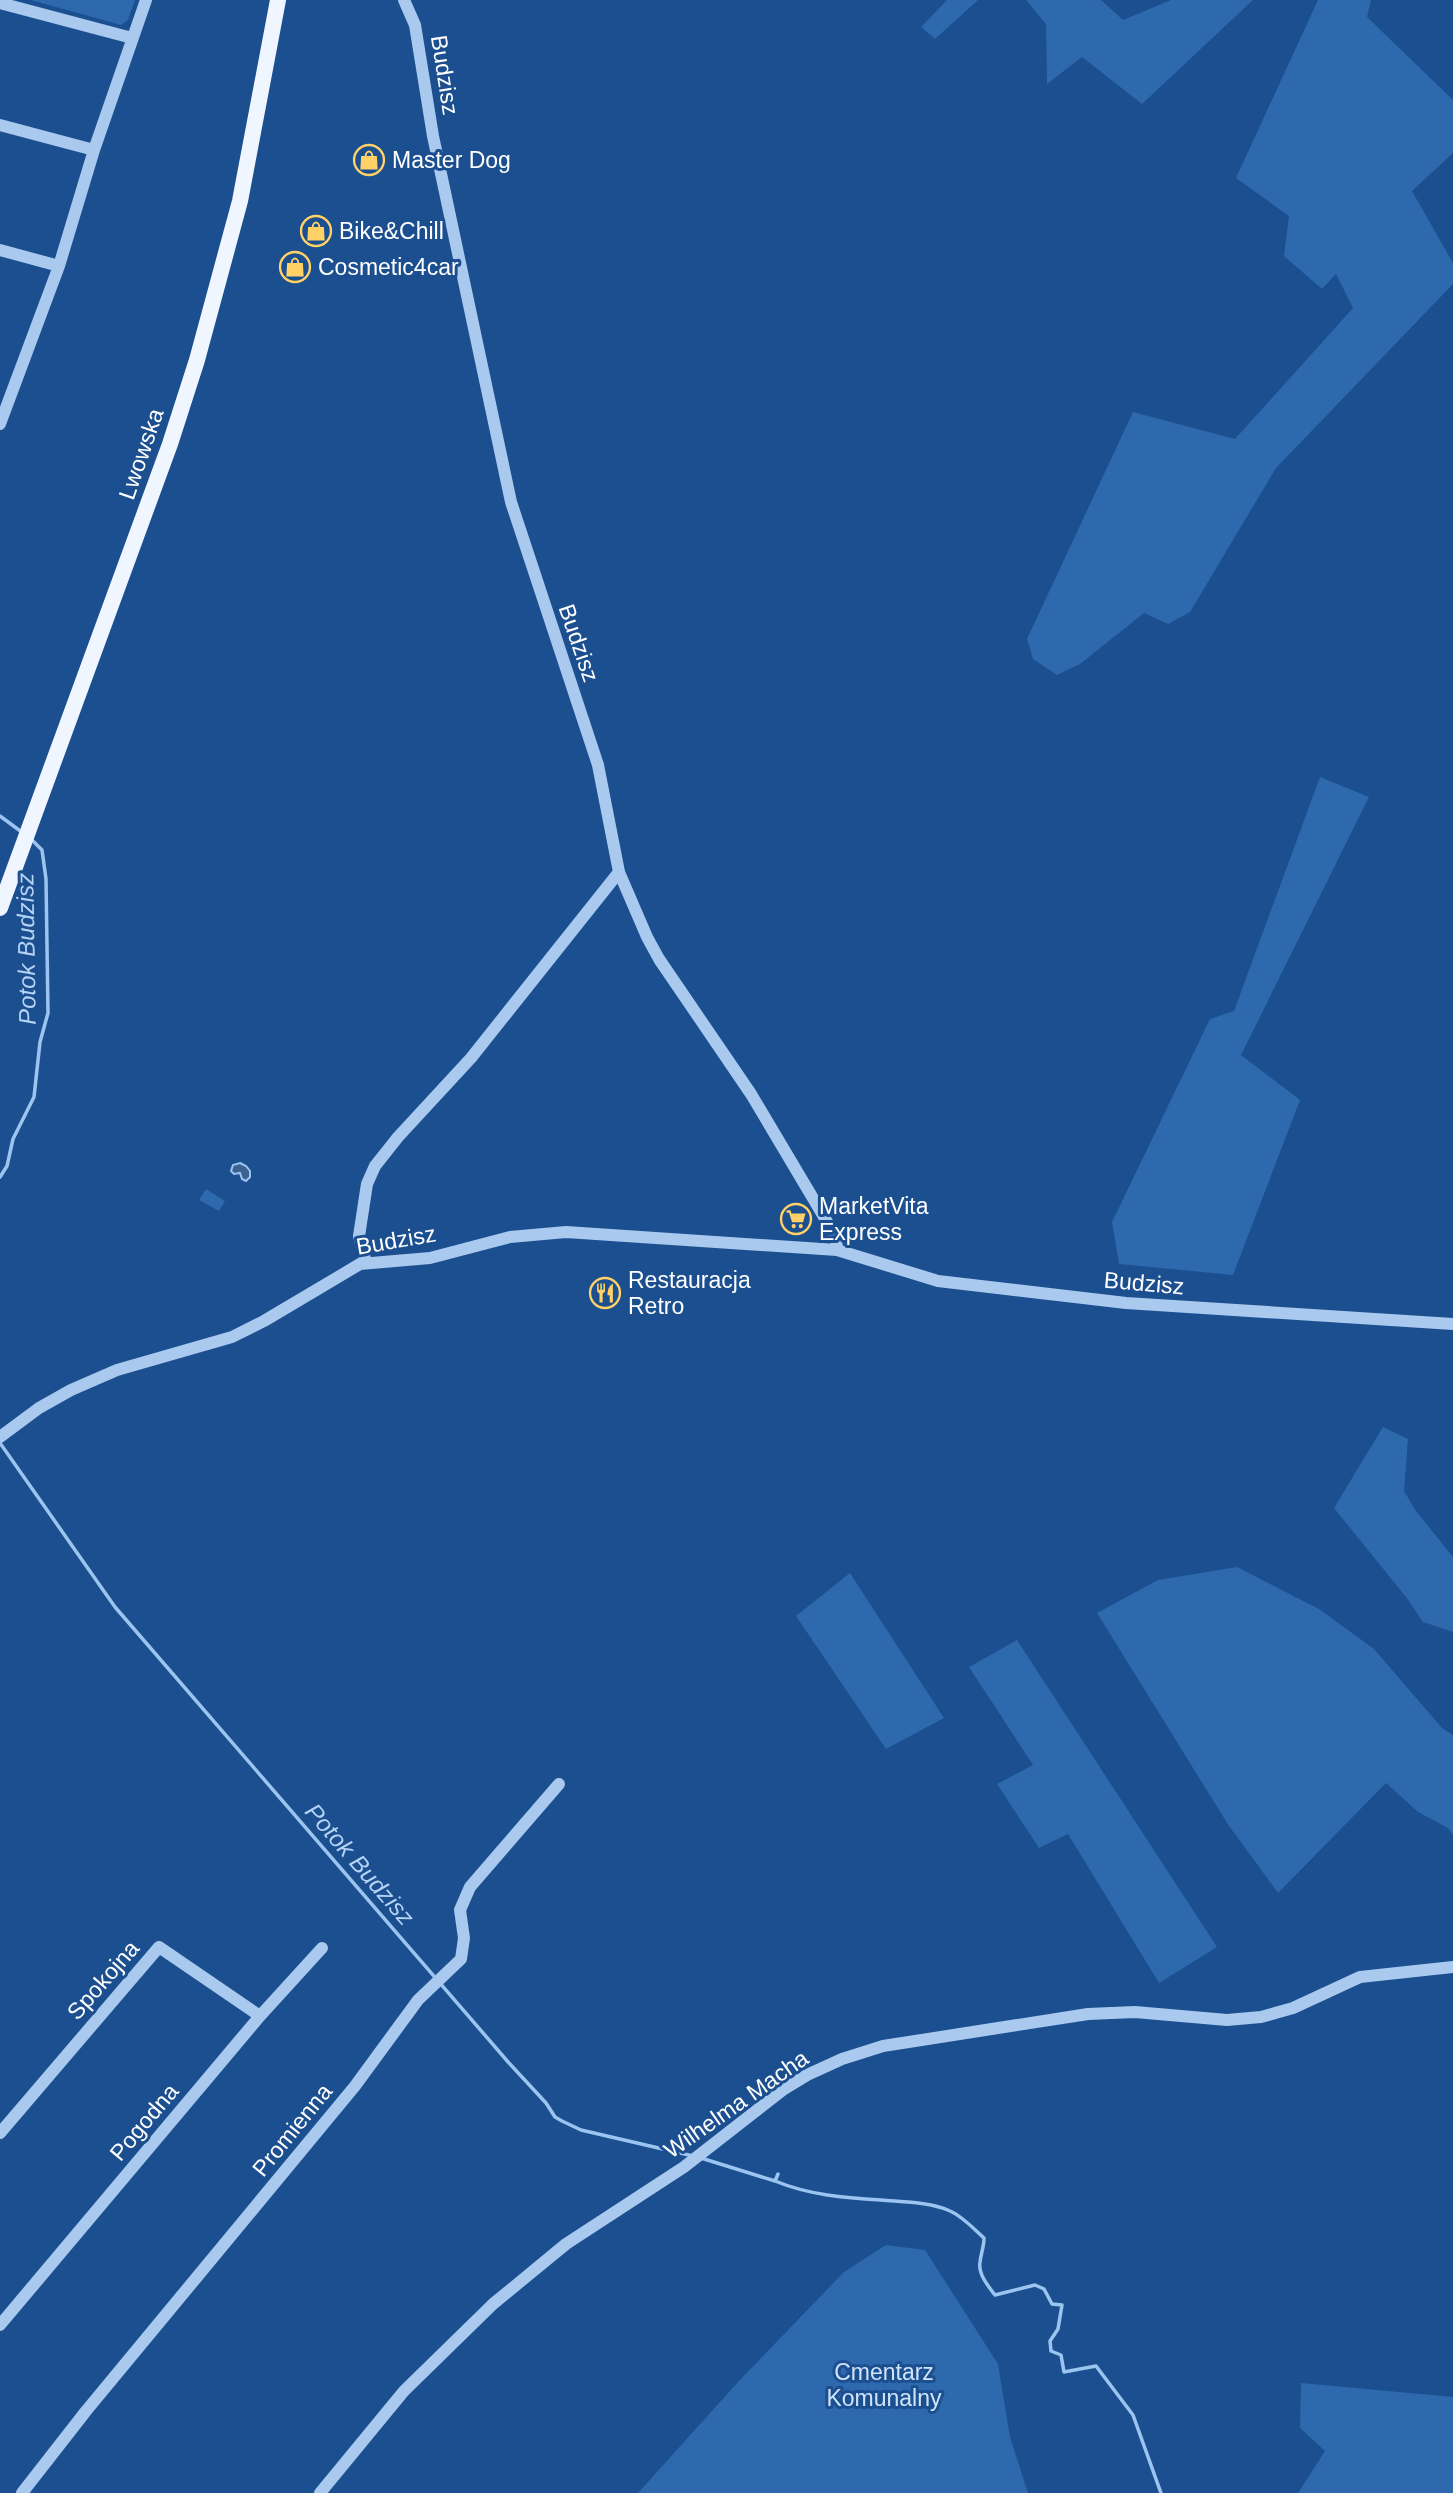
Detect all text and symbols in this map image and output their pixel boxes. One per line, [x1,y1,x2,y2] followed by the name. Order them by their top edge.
[426,33,464,117] street label: Budzisz
[352,143,386,177] shop icon: Master Dog
[392,147,511,173] place label: Master Dog
[299,214,333,248] shop icon: Bike&Chill
[339,218,444,244] place label: Bike&Chill
[278,250,312,284] shop icon: Cosmetic4car
[318,254,459,280] place label: Cosmetic4car
[113,405,169,503] street label: Lwowska
[554,601,604,685] street label: Budzisz
[11,873,41,1025] water label: Potok Budzisz
[819,1193,929,1245] place label: MarketVita Express
[779,1202,813,1236] supermarket icon: MarketVita Express
[354,1220,438,1260] street label: Budzisz
[628,1267,751,1319] place label: Restauracja Retro
[1103,1267,1185,1299] street label: Budzisz
[588,1276,622,1310] restaurant icon: Restauracja Retro
[300,1798,420,1930] water label: Potok Budzisz
[62,1935,144,2025] street label: Spokojna
[659,2044,813,2163] street label: Wilhelma Macha
[104,2078,184,2166] street label: Pogodna
[247,2078,337,2181] street label: Promienna
[826,2359,942,2411] park label: Cmentarz Komunalny

